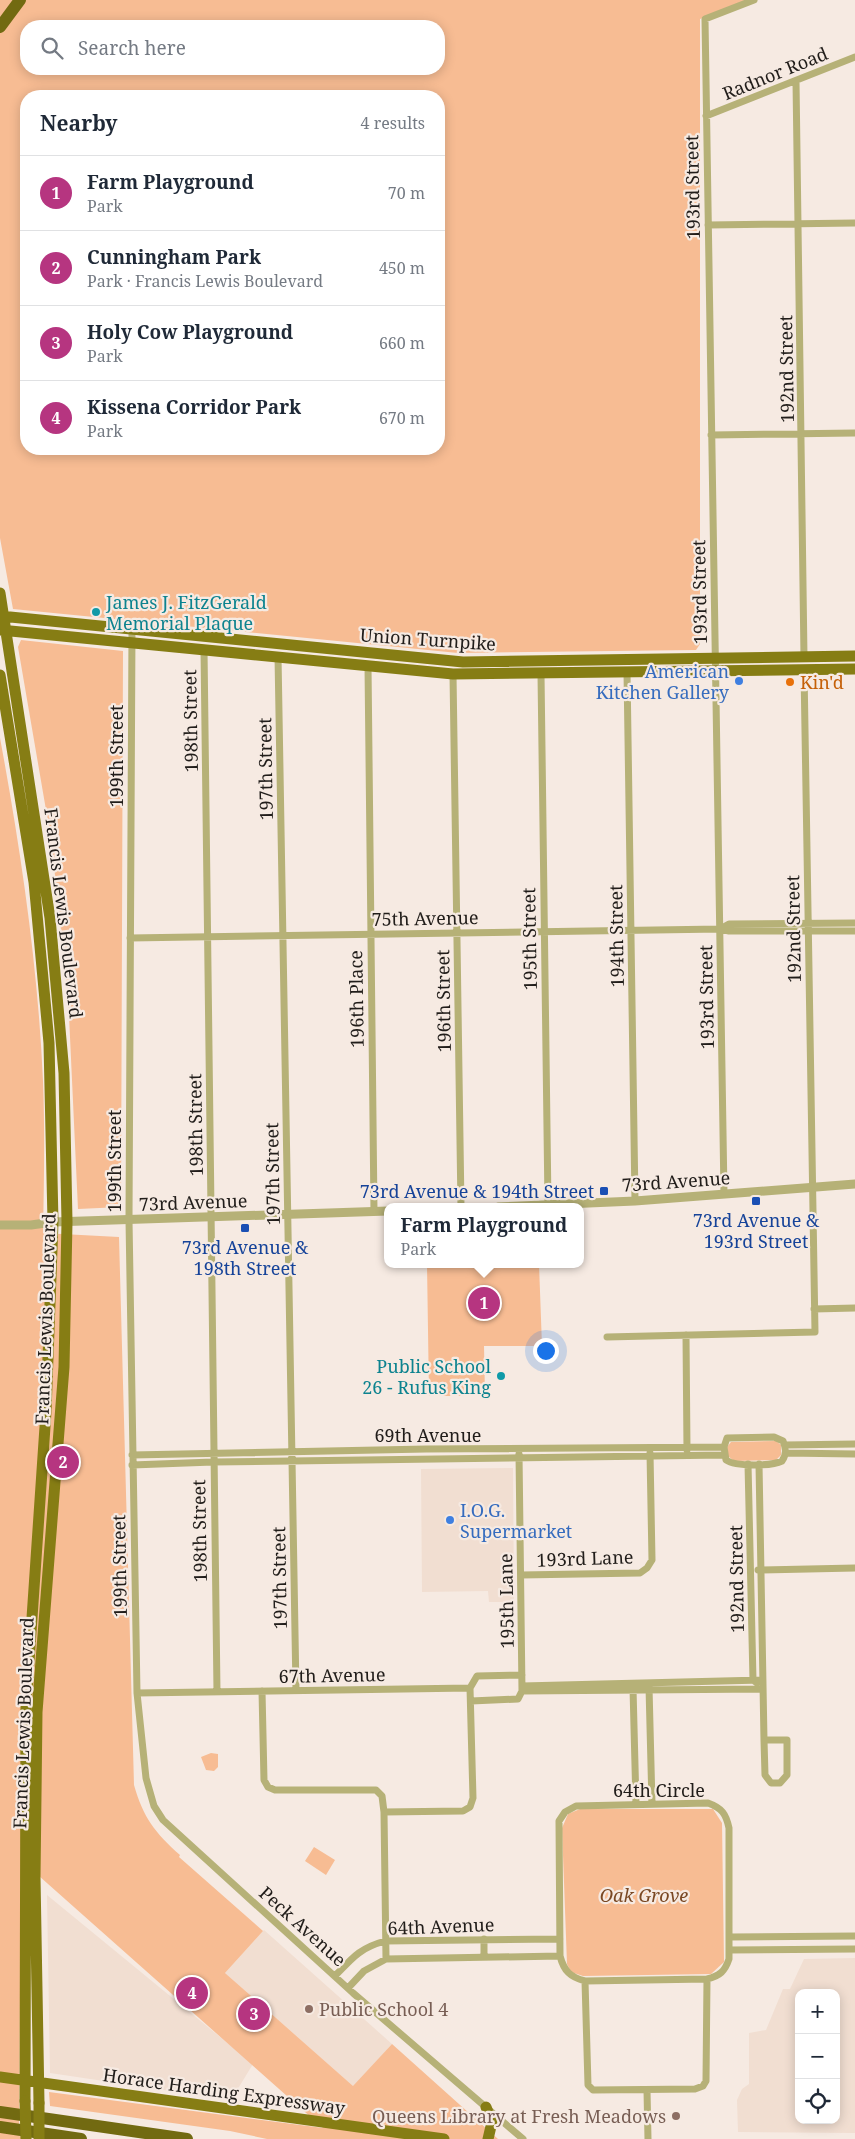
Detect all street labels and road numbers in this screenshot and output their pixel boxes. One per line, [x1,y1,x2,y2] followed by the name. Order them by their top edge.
[719,41,831,105] street label: Radnor Road
[679,134,705,240] street label: 193rd Street
[773,315,799,423] street label: 192nd Street
[686,539,712,645] street label: 193rd Street
[359,622,497,656] street label: Union Turnpike
[177,669,203,773] street label: 198th Street
[104,705,128,807] street label: 199th Street
[252,717,278,821] street label: 197th Street
[39,806,89,1020] street label: Francis Lewis Boulevard
[780,875,806,983] street label: 192nd Street
[603,884,629,988] street label: 194th Street
[516,887,542,991] street label: 195th Street
[371,905,479,931] street label: 75th Avenue
[693,944,719,1050] street label: 193rd Street
[430,949,456,1053] street label: 196th Street
[343,950,369,1048] street label: 196th Place
[182,1073,208,1177] street label: 198th Street
[102,1110,126,1212] street label: 199th Street
[259,1122,285,1226] street label: 197th Street
[621,1165,731,1197] street label: 73rd Avenue
[138,1188,248,1216] street label: 73rd Avenue
[29,1213,61,1425] street label: Francis Lewis Boulevard
[375,1423,481,1447] street label: 69th Avenue
[186,1479,212,1583] street label: 198th Street
[106,1514,132,1618] street label: 199th Street
[723,1525,749,1633] street label: 192nd Street
[266,1526,292,1630] street label: 197th Street
[536,1544,634,1572] street label: 193rd Lane
[493,1553,519,1649] street label: 195th Lane
[7,1617,39,1829] street label: Francis Lewis Boulevard
[278,1662,386,1688] street label: 67th Avenue
[613,1778,705,1802] street label: 64th Circle
[255,1881,351,1971] street label: Peck Avenue
[387,1912,495,1940] street label: 64th Avenue
[101,2062,347,2120] street label: Horace Harding Expressway

